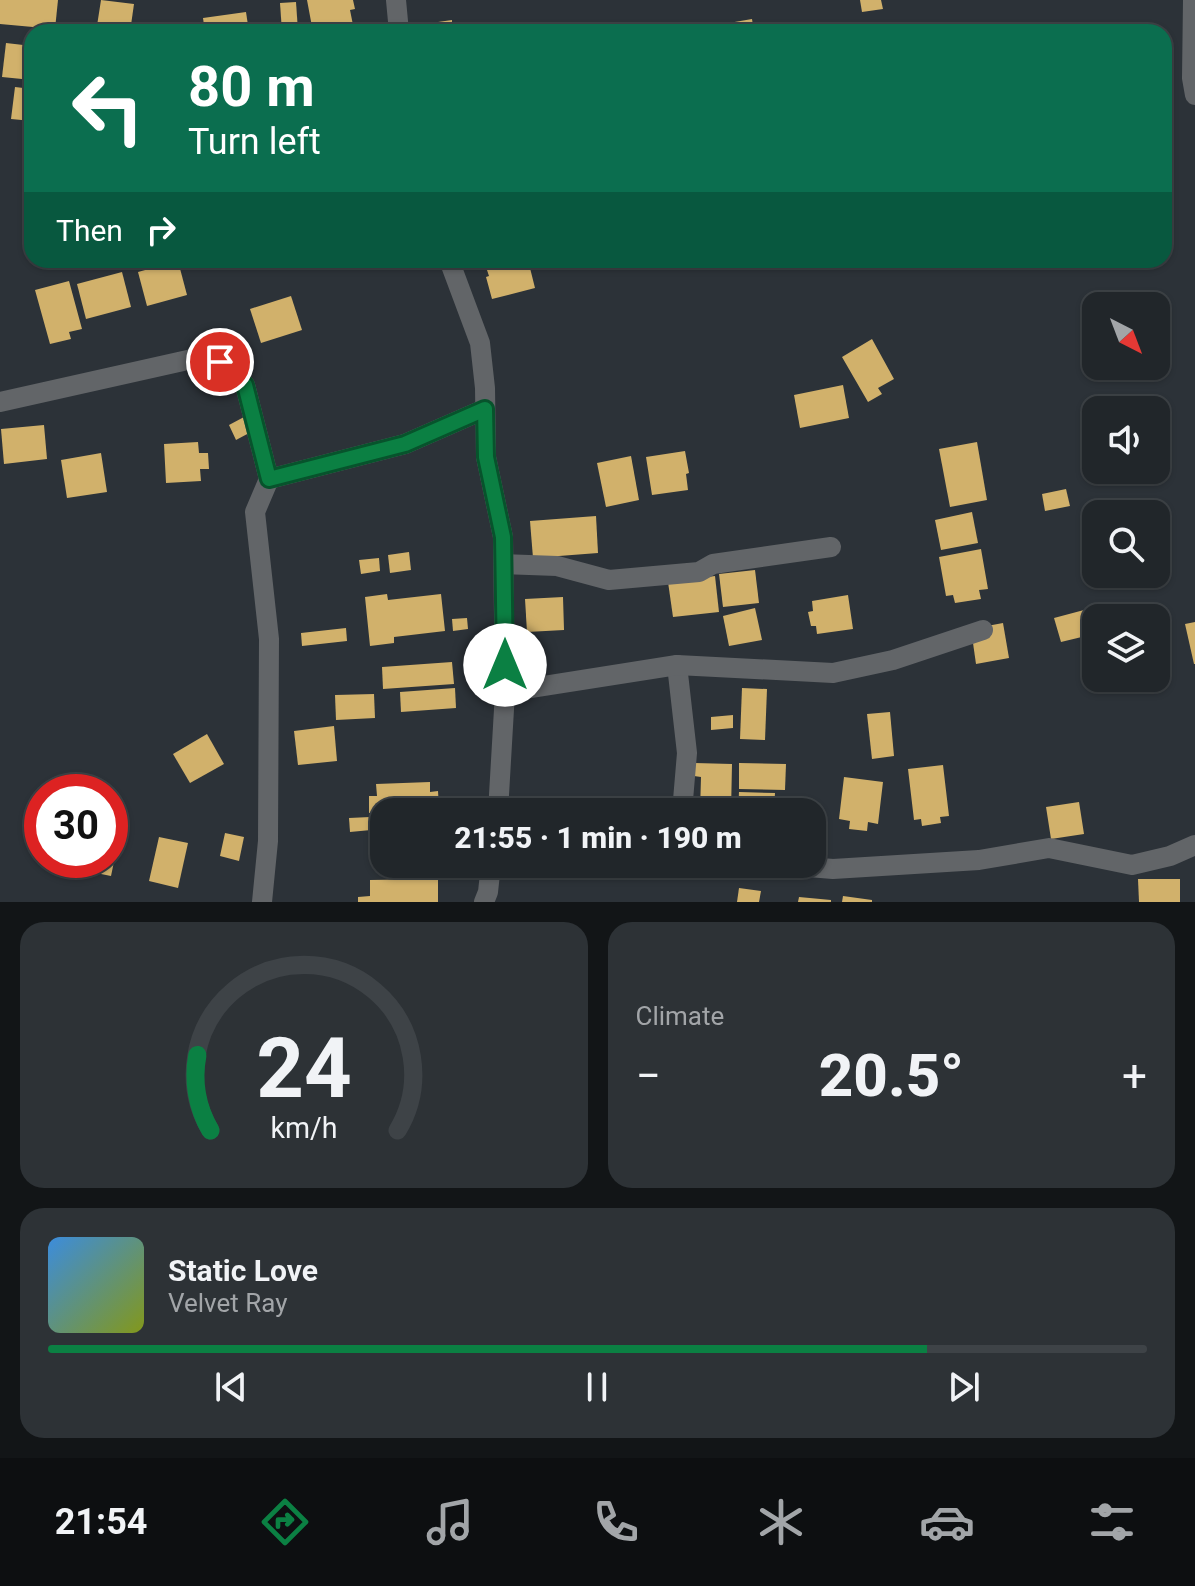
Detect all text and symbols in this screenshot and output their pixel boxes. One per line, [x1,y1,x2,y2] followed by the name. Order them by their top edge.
[188,54,315,120] text: 80 m
[56,56,160,160] icon: left
[188,121,321,163] text: Turn left
[139,208,183,252] icon: right
[56,213,123,248] text: Then
[1082,292,1170,380] north arrow
[1082,292,1170,692] map controls
[186,328,254,396] pin
[198,340,242,384] icon: arrive
[1082,396,1170,484] button: sound
[1082,500,1170,588] button: search
[1082,604,1170,692] button: layers
[463,623,547,707] position arrow
[24,774,128,878] speed limit sign: 30
[454,820,742,855] text: 21:55 · 1 min · 190 m
[636,1001,724,1031] text: Climate
[256,1020,351,1117] text: 24
[819,1040,964,1111] text: 20.5°
[636,1050,661,1102] text: −
[1122,1050,1147,1102] text: +
[270,1111,337,1145] text: km/h
[168,1253,318,1288] text: Static Love
[168,1288,288,1318] text: Velvet Ray
[209,1365,253,1409] icon: previous
[575,1365,619,1409] icon: pause
[942,1365,986,1409] icon: next
[257,1494,313,1550] icon: directions
[422,1494,478,1550] icon: music
[588,1494,644,1550] icon: phone
[753,1494,809,1550] icon: climate
[919,1494,975,1550] icon: car
[1084,1494,1140,1550] icon: filters
[55,1501,147,1543] text: 21:54

